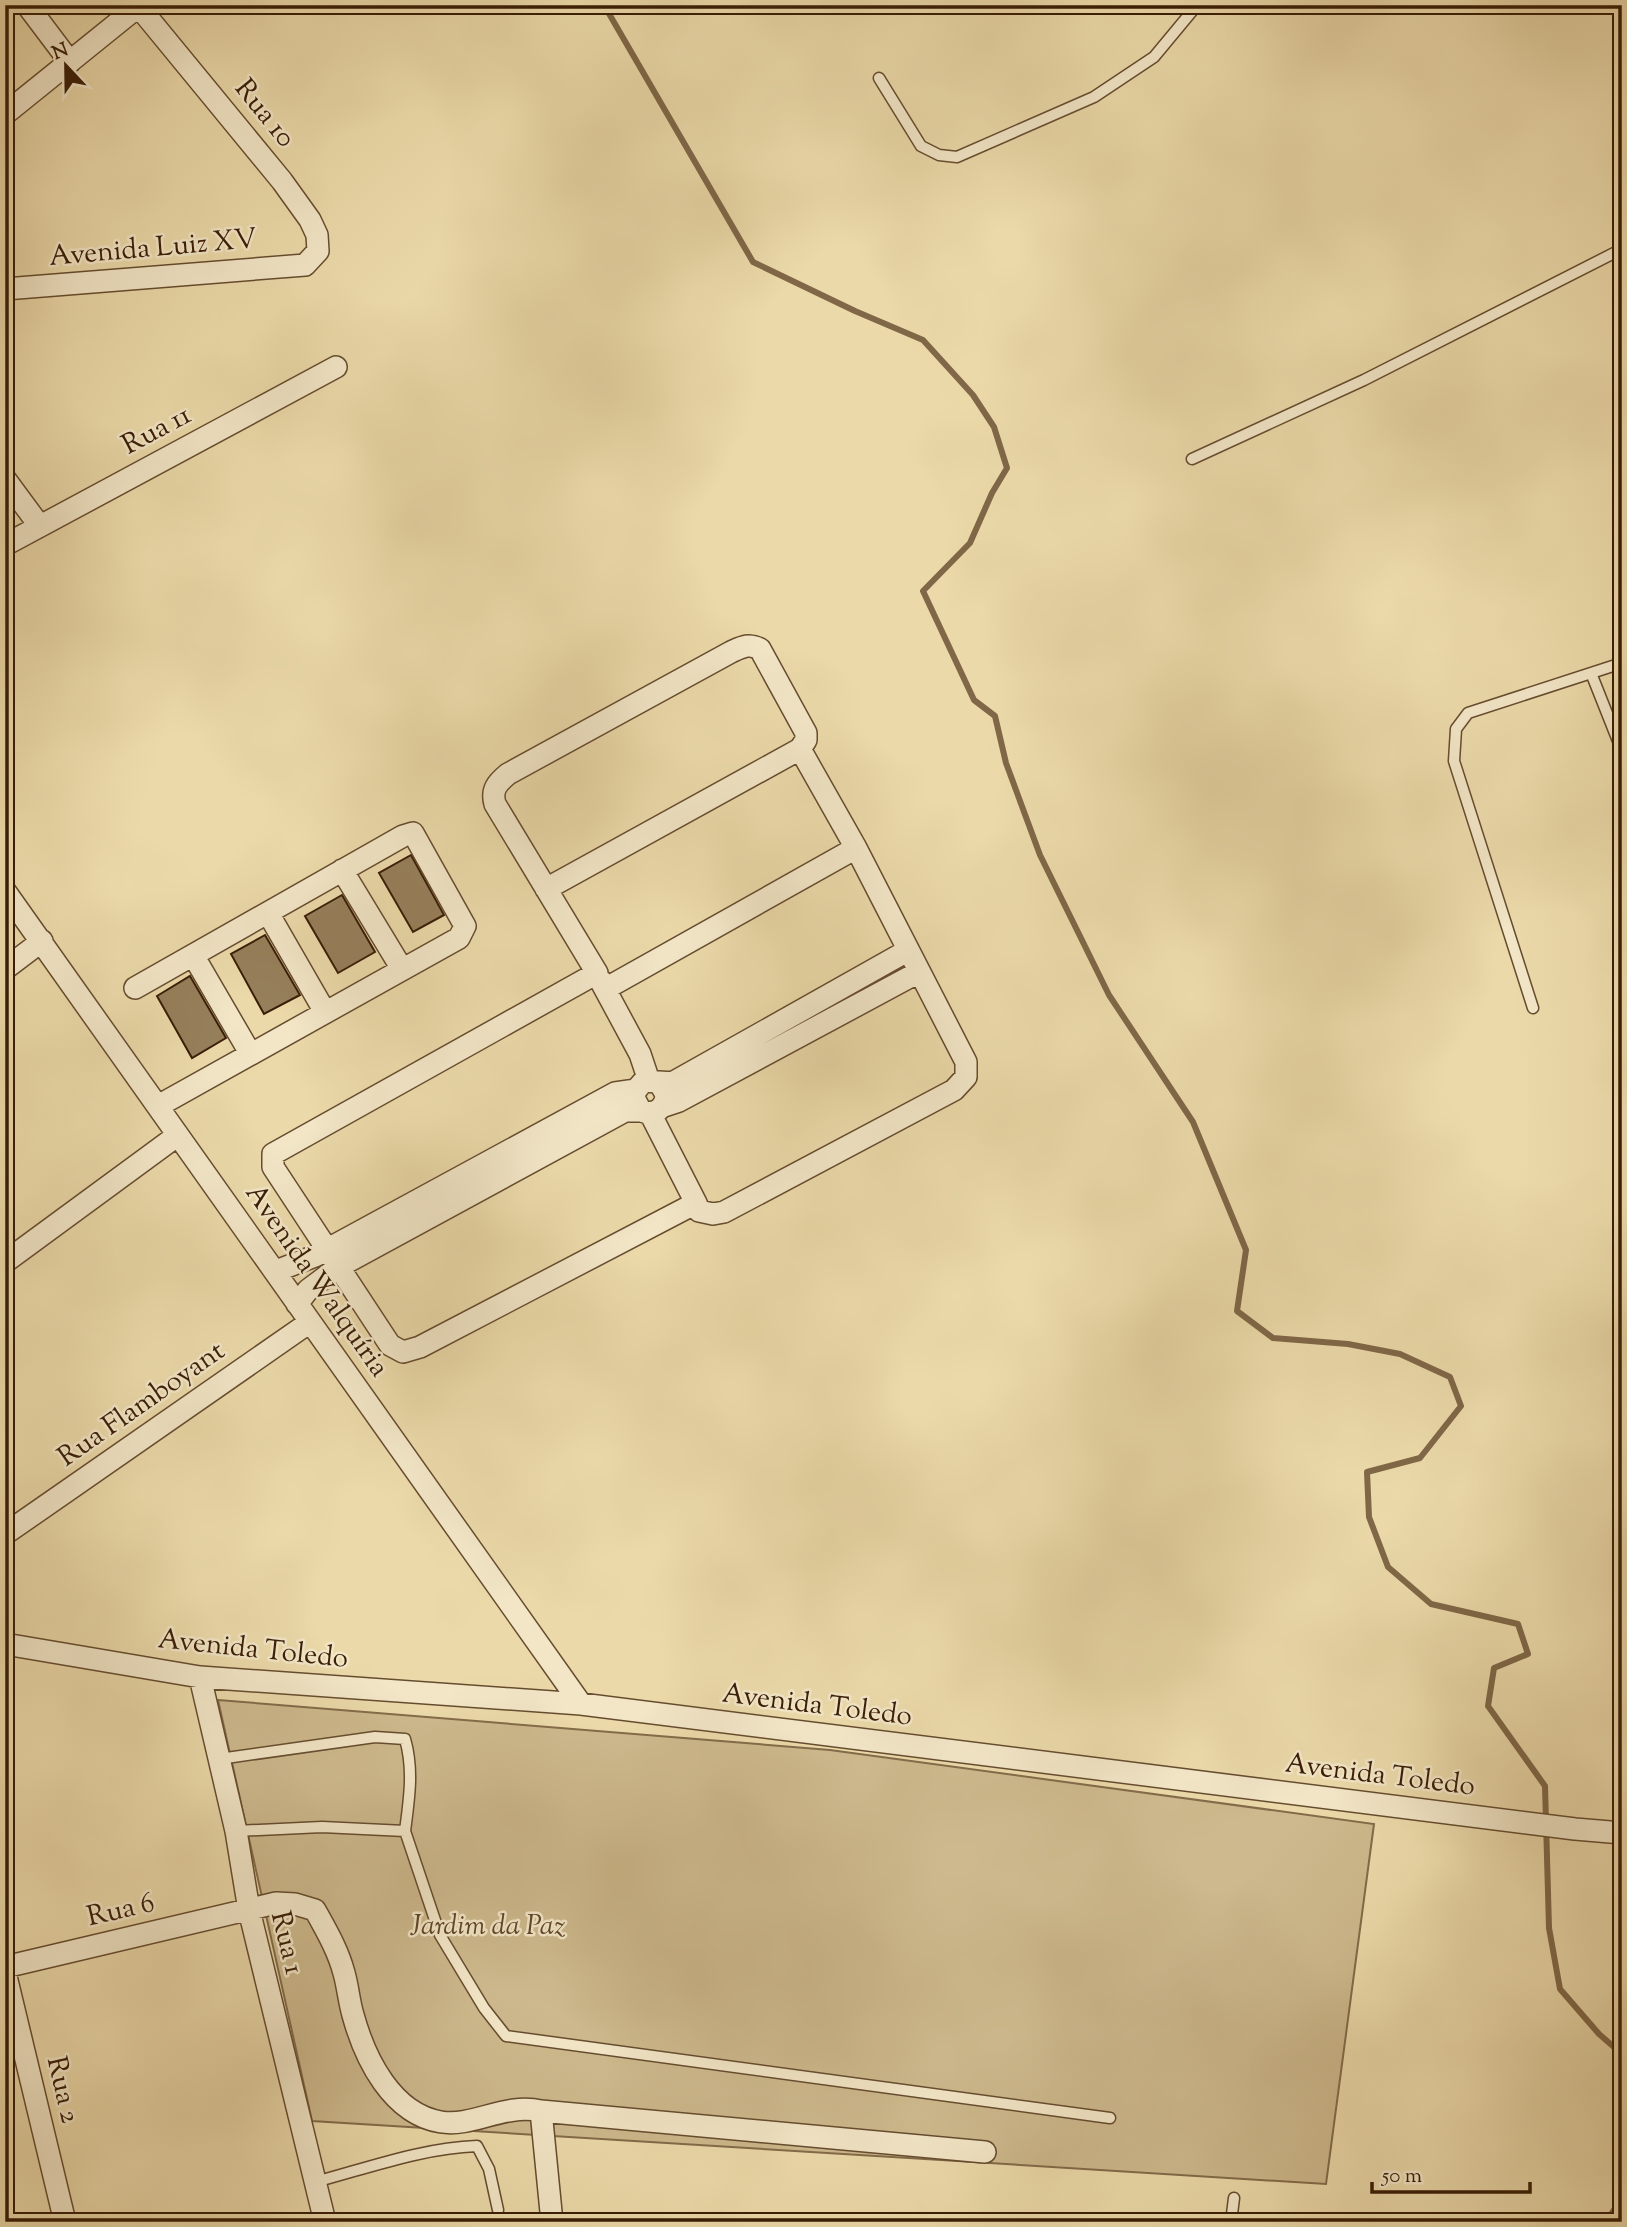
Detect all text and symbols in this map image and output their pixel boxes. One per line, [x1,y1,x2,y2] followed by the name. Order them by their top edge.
[32,32,102,102] north arrow
[48,37,73,68] text: N
[224,71,304,157] street label: Rua 10
[48,220,259,278] street label: Avenida Luiz XV
[115,396,199,466] street label: Rua 11
[234,1176,398,1386] street label: Avenida Walquíria
[50,1332,234,1478] street label: Rua Flamboyant
[156,1620,350,1680] street label: Avenida Toledo
[720,1675,914,1737] street label: Avenida Toledo
[1283,1745,1477,1807] street label: Avenida Toledo
[83,1884,159,1938] street label: Rua 6
[259,1907,313,1979] street label: Rua 1
[409,1907,566,1947] park label: Jardim da Paz
[35,2053,89,2127] street label: Rua 2
[1372,2150,1529,2194] scale bar
[1381,2162,1422,2192] text: 50 m

